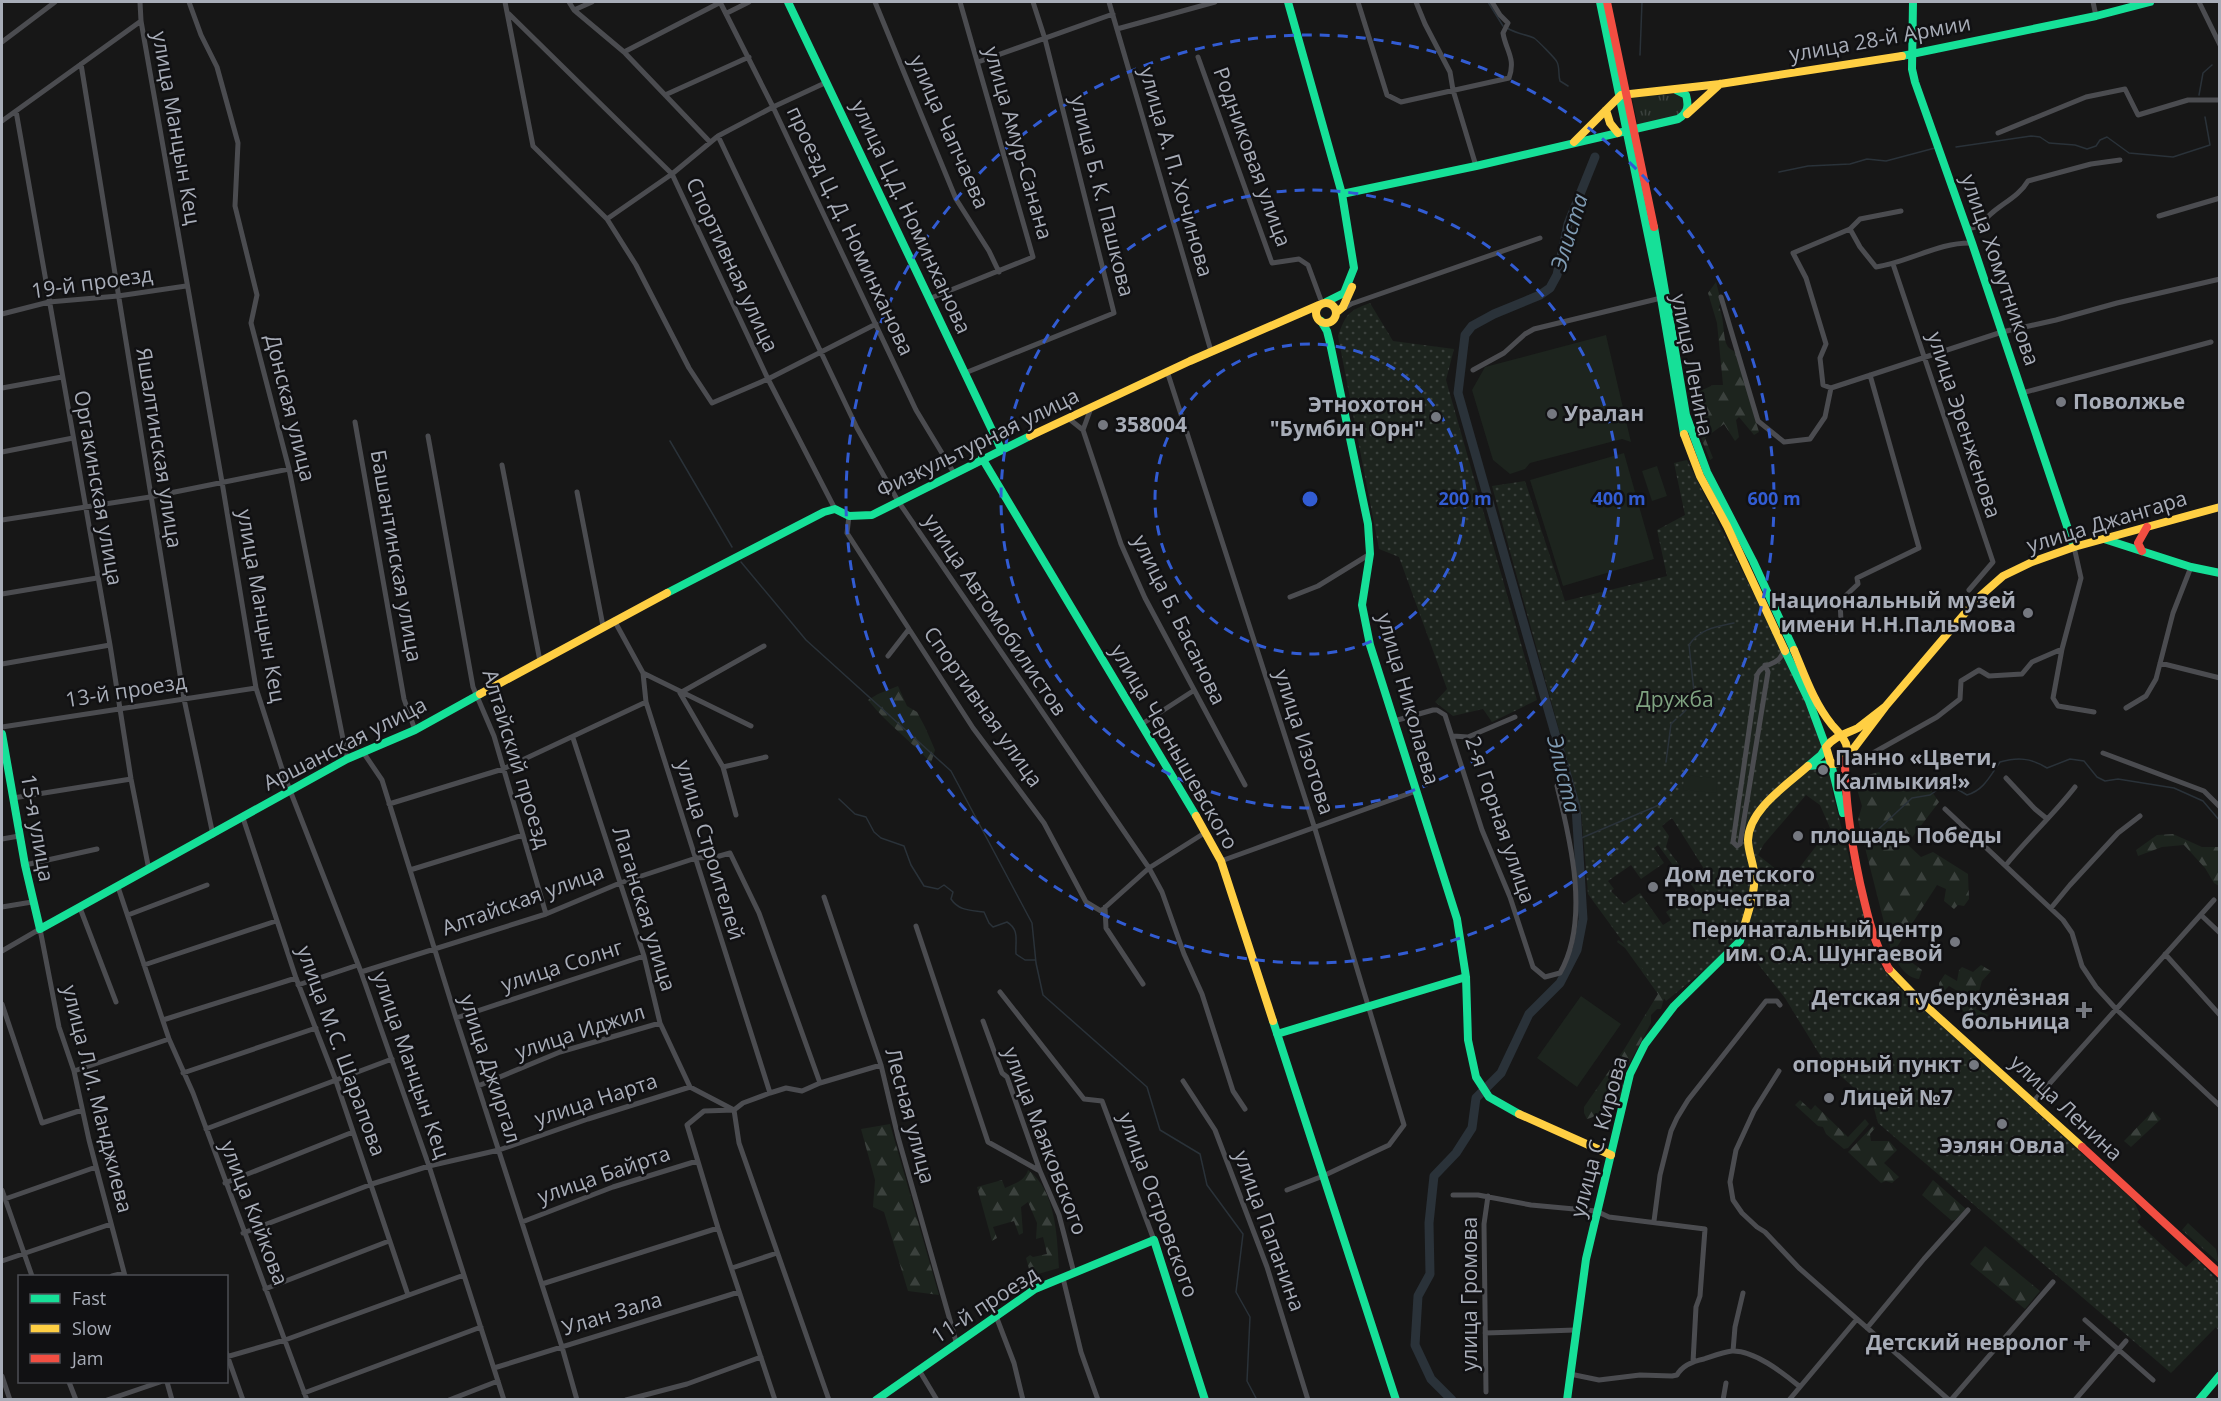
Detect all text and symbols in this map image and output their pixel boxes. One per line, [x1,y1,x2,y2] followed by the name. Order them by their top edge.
[1787,8,1973,68] street label: улица 28-й Армии
[146,29,208,227] street label: улица Манцын Кец
[978,43,1060,243] street label: улица Амур-Санана
[903,50,996,213] street label: улица Чапчаева
[1134,63,1220,280] street label: улица А. П. Хочинова
[1207,63,1298,250] street label: Родниковая улица
[1064,92,1142,299] street label: улица Б. К. Пашкова
[845,95,978,338] street label: улица Ц.Д. Номинханова
[781,101,921,360] street label: проезд Ц. Д. Номинханова
[1955,170,2047,369] street label: улица Хомутникова
[680,173,786,356] street label: Спортивная улица
[1542,190,1594,274] water label: Элиста
[29,260,154,304] street label: 19-й проезд
[1665,291,1720,438] street label: улица Ленина
[1922,328,2008,521] street label: улица Эренженова
[259,331,323,484] street label: Донская улица
[130,346,190,550] street label: Яшалтинская улица
[872,381,1083,503] street label: Физкультурная улица
[2073,387,2185,415] place label: Поволжье
[68,388,130,588] street label: Оргакинская улица
[1270,390,1424,442] place label: Этнохотон "Бумбин Орн"
[2054,395,2068,409] marker: Поволжье
[1564,399,1644,427] place label: Уралан
[1545,407,1559,421] marker: Уралан
[1115,410,1187,438] place label: 358004
[1429,410,1443,424] marker: Этнохотон "Бумбин Орн"
[1096,418,1110,432] marker: 358004
[365,448,429,664] street label: Башантинская улица
[2023,483,2190,559] street label: улица Джангара
[1438,486,1492,510] text: 200 m
[1592,486,1646,510] text: 400 m
[1747,486,1801,510] text: 600 m
[1300,489,1320,509] centre of rings
[231,507,293,705] street label: улица Манцын Кец
[918,508,1074,721] street label: улица Автомобилистов
[1127,530,1233,709] street label: улица Б. Басанова
[1770,586,2016,638] place label: Национальный музей имени Н.Н.Пальмова
[2021,606,2035,620] marker: Национальный музей имени Н.Н.Пальмова
[1371,609,1447,788] street label: улица Николаева
[918,621,1050,792] street label: Спортивная улица
[1105,639,1245,854] street label: улица Чернышевского
[1268,665,1342,818] street label: улица Изотова
[476,666,558,852] street label: Алтайский проезд
[63,667,188,713] street label: 13-й проезд
[1636,685,1714,713] park label: Дружба
[258,690,431,796] street label: Аршанская улица
[1459,732,1543,907] street label: 2-я Горная улица
[1541,732,1589,816] water label: Элиста
[1835,743,1997,795] place label: Панно «Цвети, Калмыкия!»
[670,756,752,943] street label: улица Строителей
[1816,763,1830,777] marker: Панно «Цвети, Калмыкия!»
[15,772,61,884] street label: 15-я улица
[1810,821,2002,849] place label: площадь Победы
[607,823,683,994] street label: Лаганская улица
[1791,829,1805,843] marker: площадь Победы
[438,857,608,941] street label: Алтайская улица
[1665,860,1815,912] place label: Дом детского творчества
[1646,880,1660,894] marker: Дом детского творчества
[1691,915,1943,967] place label: Перинатальный центр им. О.А. Шунгаевой
[497,932,626,998] street label: улица Солнг
[1948,935,1962,949] marker: Перинатальный центр им. О.А. Шунгаевой
[291,942,393,1160] street label: улица М.С. Шарапова
[367,968,457,1162] street label: улица Манцын Кец
[56,982,140,1215] street label: улица Л.И. Манджиева
[1812,983,2070,1035] place label: Детская туберкулёзная больница
[454,991,528,1147] street label: улица Джиргал
[511,997,648,1065] street label: улица Иджил
[2075,1001,2093,1019] marker: Детская туберкулёзная больница
[997,1043,1095,1239] street label: улица Маяковского
[879,1045,943,1187] street label: Лесная улица
[2004,1048,2129,1167] street label: улица Ленина
[1793,1050,1962,1078] place label: опорный пункт
[1563,1053,1633,1220] street label: улица С. Кирова
[1967,1058,1981,1072] marker: опорный пункт
[531,1066,661,1132] street label: улица Нарта
[1841,1083,1953,1111] place label: Лицей №7
[1822,1091,1836,1105] marker: Лицей №7
[1112,1108,1205,1301] street label: улица Островского
[1995,1117,2009,1131] marker: Ээлян Овла
[1939,1131,2065,1159] place label: Ээлян Овла
[214,1136,295,1289] street label: улица Кийкова
[534,1138,674,1210] street label: улица Байрта
[1228,1146,1312,1315] street label: улица Папанина
[1455,1217,1483,1371] street label: улица Громова
[926,1259,1043,1349] street label: 11-й проезд
[18,1275,228,1383] legend
[558,1285,665,1341] street label: Улан Зала
[72,1286,106,1310] text: Fast
[72,1316,111,1340] text: Slow
[1866,1328,2068,1356] place label: Детский невролог
[2073,1334,2091,1352] marker: Детский невролог
[70,1346,104,1370] text: Jam

